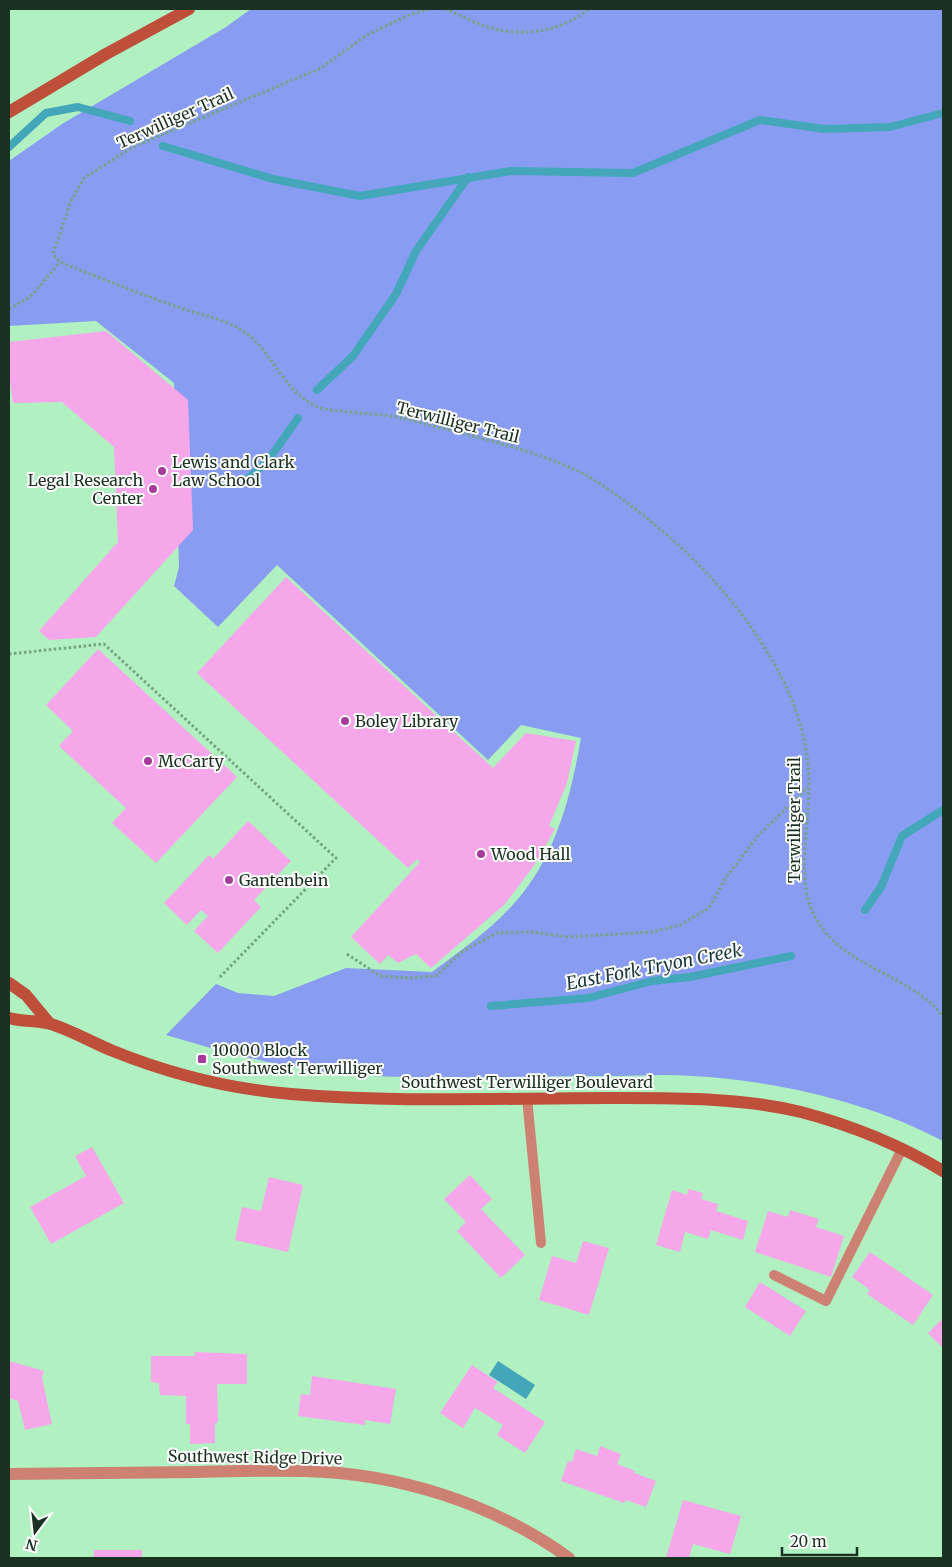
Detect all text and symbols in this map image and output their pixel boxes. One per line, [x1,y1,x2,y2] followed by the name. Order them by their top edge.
[113,83,237,153] street label: Terwilliger Trail
[394,397,522,447] street label: Terwilliger Trail
[172,452,295,490] place label: Lewis and Clark Law School
[156,465,168,477] marker: Lewis and Clark Law School
[28,470,143,508] place label: Legal Research Center
[147,483,159,495] marker: Legal Research Center
[355,711,459,731] place label: Boley Library
[339,715,351,727] marker: Boley Library
[158,751,225,771] place label: McCarty
[142,755,154,767] marker: McCarty
[784,757,804,883] street label: Terwilliger Trail
[490,844,571,864] place label: Wood Hall
[475,848,487,860] marker: Wood Hall
[239,870,329,890] place label: Gantenbein
[223,874,235,886] marker: Gantenbein
[564,938,744,995] water label: East Fork Tryon Creek
[212,1040,382,1078] place label: 10000 Block Southwest Terwilliger
[196,1053,208,1065] marker: 10000 Block Southwest Terwilliger
[401,1072,653,1092] street label: Southwest Terwilliger Boulevard
[168,1445,342,1469] street label: Southwest Ridge Drive
[10,1507,60,1557] north arrow
[782,1524,857,1556] scale bar
[790,1532,827,1551] text: 20 m
[24,1534,39,1555] text: N

